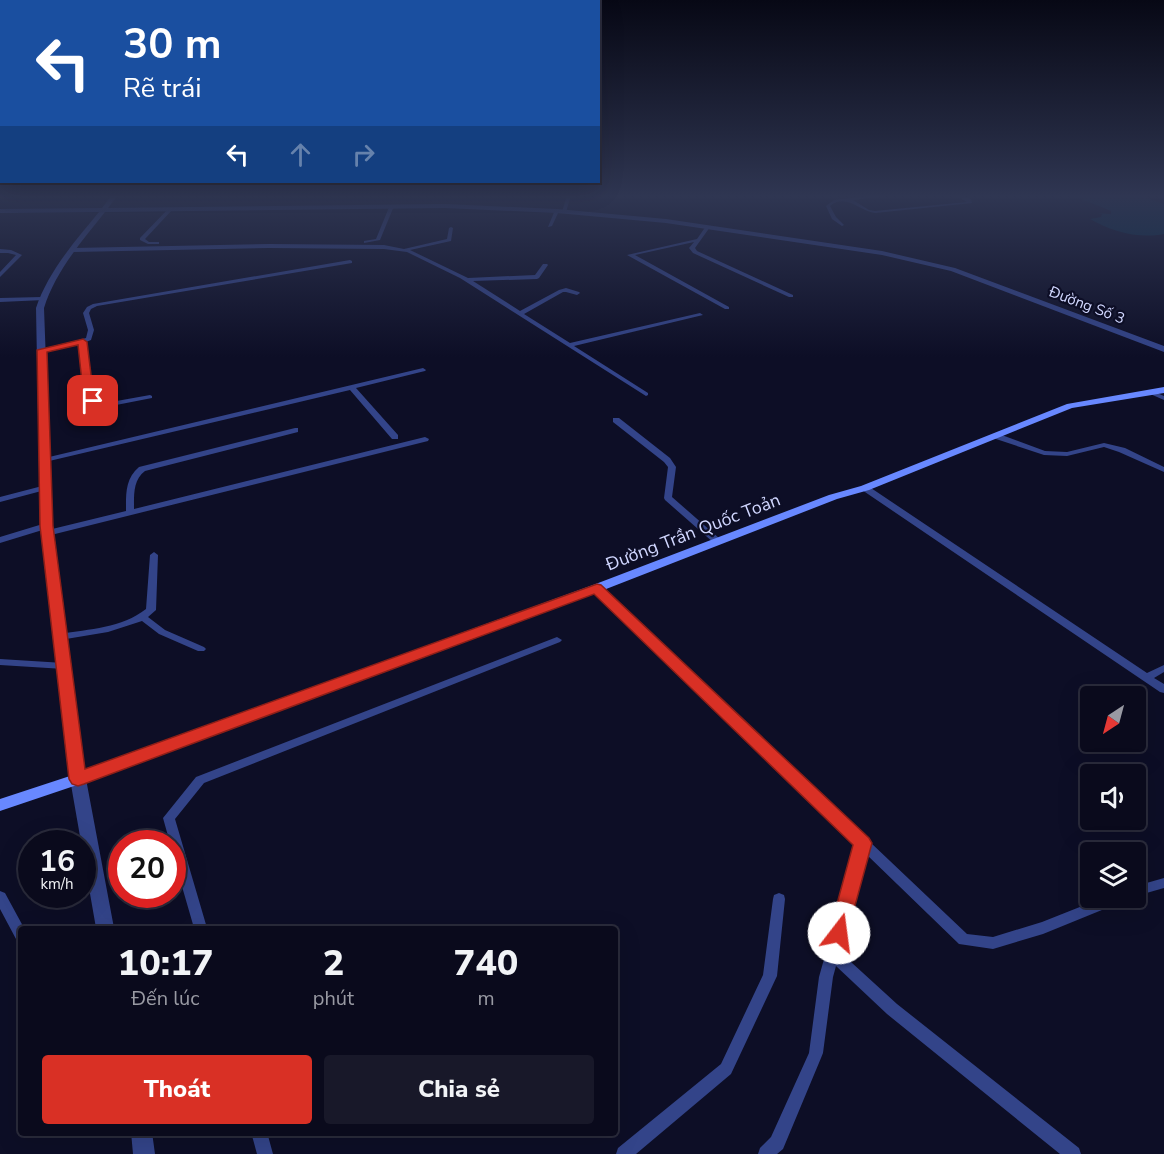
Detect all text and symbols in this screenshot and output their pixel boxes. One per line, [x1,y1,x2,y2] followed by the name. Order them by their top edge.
[123,16,222,73] text: 30 m
[24,24,102,102] icon: left
[123,70,202,107] text: Rẽ trái
[221,138,254,171] icon: left
[284,138,317,171] icon: ahead
[347,138,380,171] icon: right
[1045,281,1128,329] street label: Đường Số 3
[67,375,118,426] pin
[76,384,109,417] icon: arrive
[601,488,784,577] street label: Đường Trần Quốc Toản
[1080,686,1146,752] north arrow
[1080,686,1146,908] map controls
[1080,764,1146,830] button: sound
[108,830,186,908] speed limit sign: 20
[39,841,75,882] text: 16
[1080,842,1146,908] button: layers
[40,874,74,894] text: km/h
[807,901,871,965] position arrow
[118,939,213,988] text: 10:17
[323,939,344,988] text: 2
[454,939,518,988] text: 740
[131,985,200,1012] text: Đến lúc
[313,985,354,1012] text: phút
[477,985,495,1012] text: m
[42,1055,312,1124] button: Thoát
[324,1055,594,1124] button: Chia sẻ

